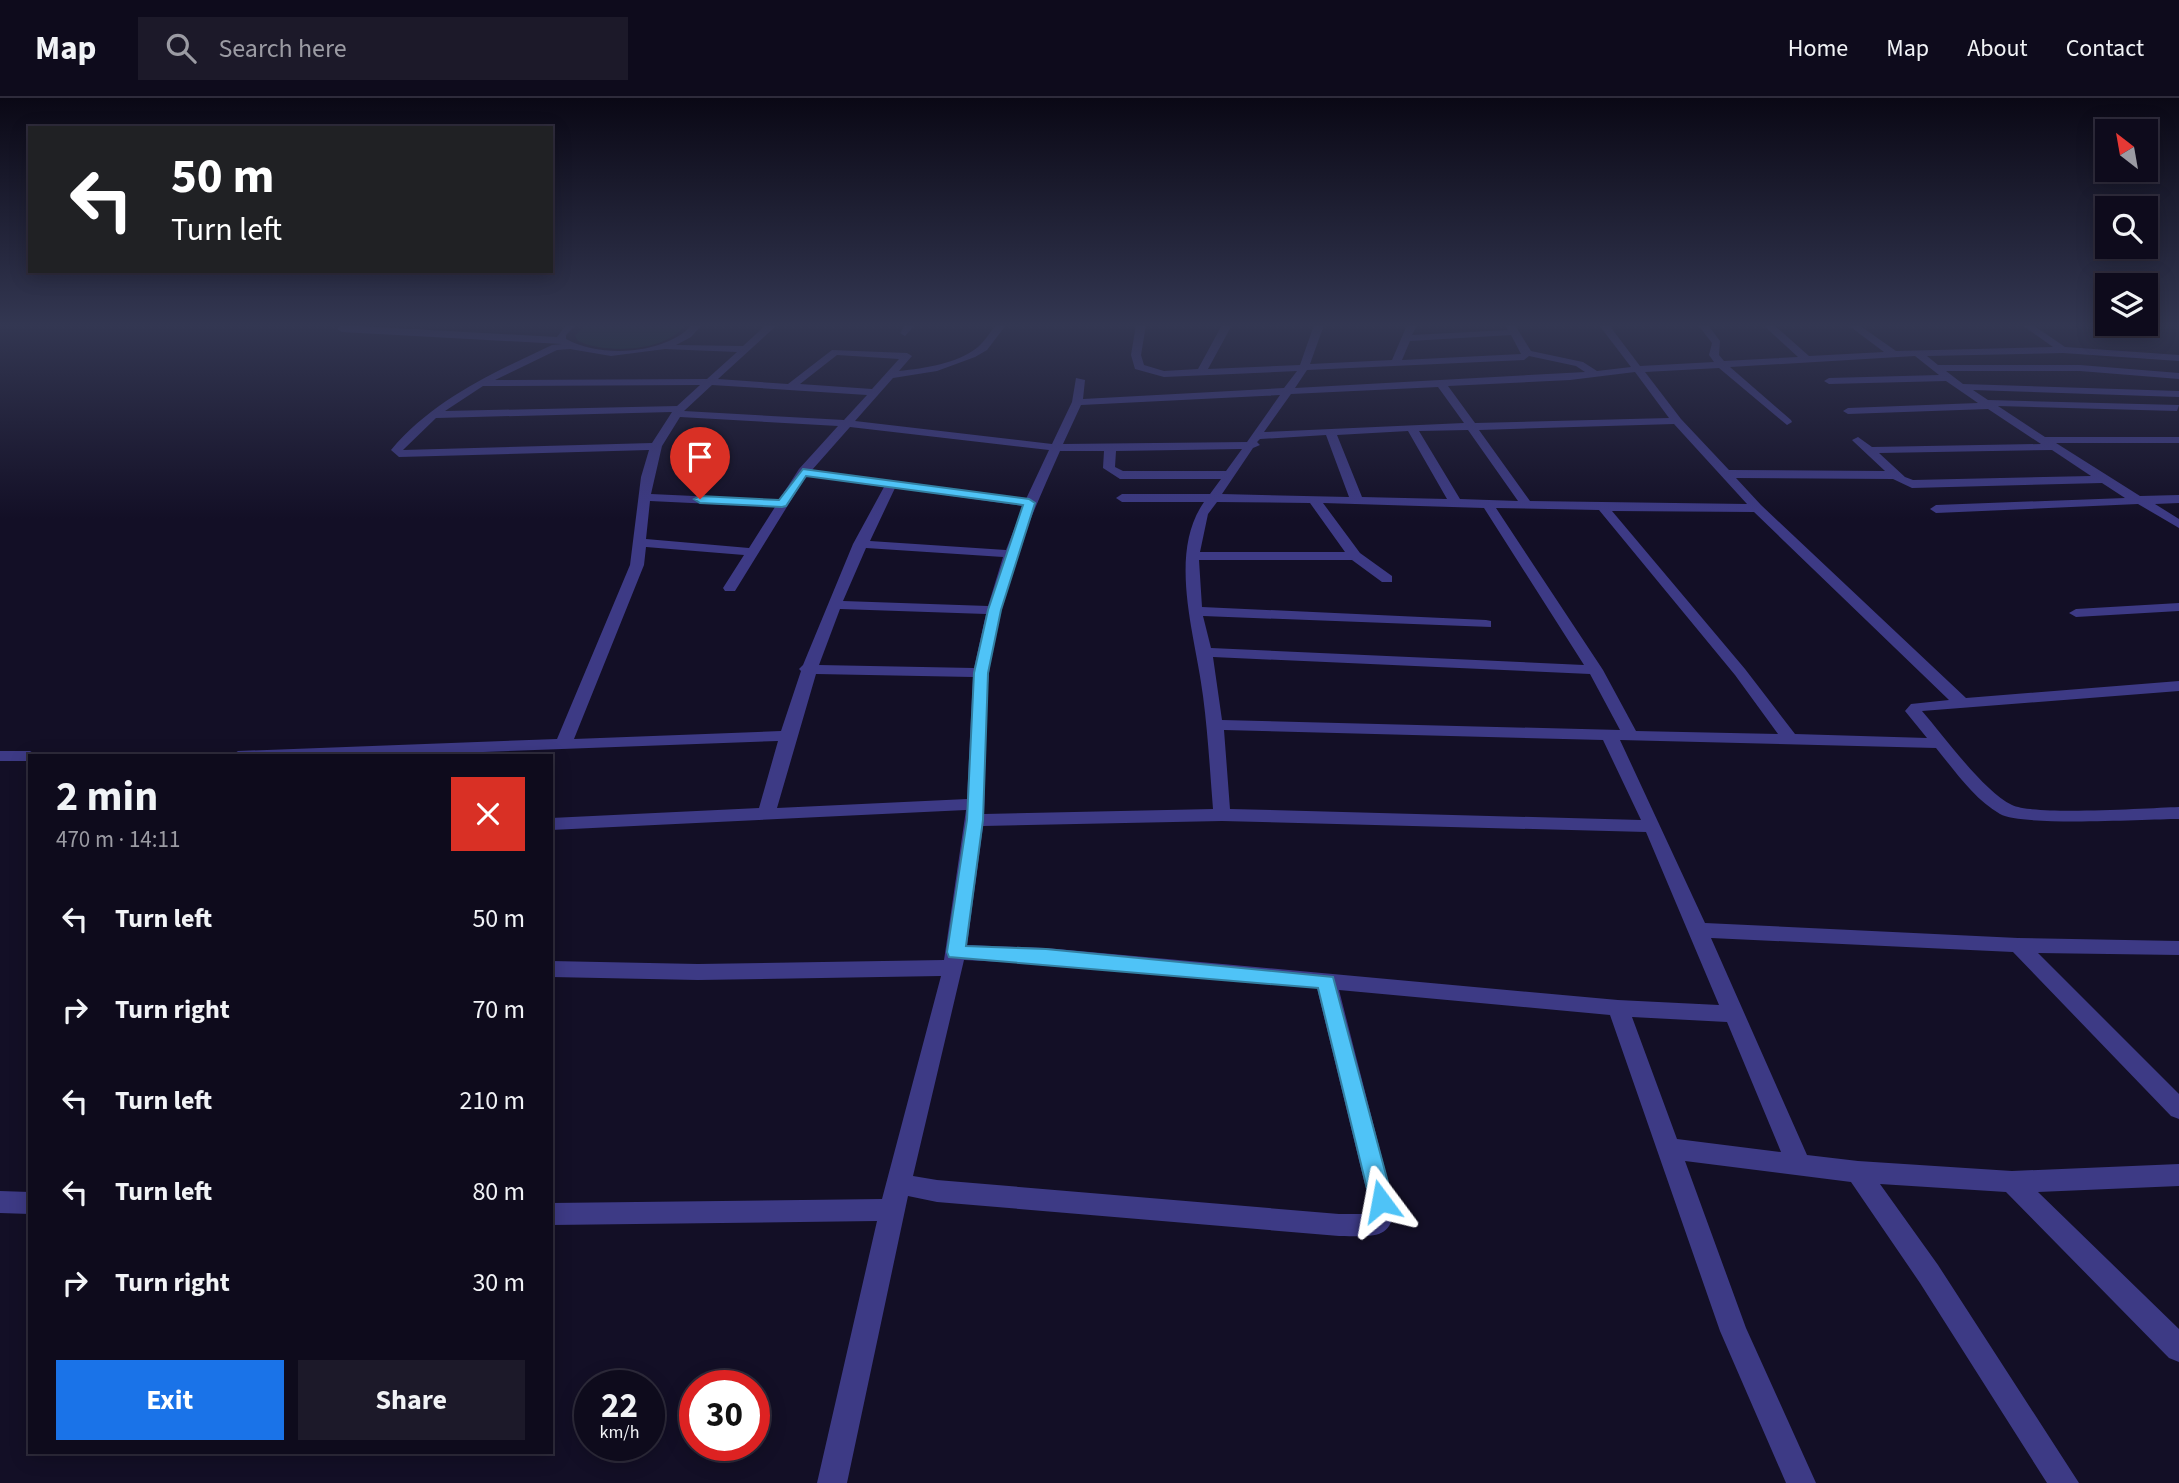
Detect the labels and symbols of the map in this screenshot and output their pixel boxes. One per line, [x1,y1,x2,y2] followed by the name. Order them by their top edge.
[2095,119,2158,182] north arrow
[670,427,730,499] pin
[1344,1164,1418,1238] position arrow
[679,1370,770,1461] speed limit sign: 30

